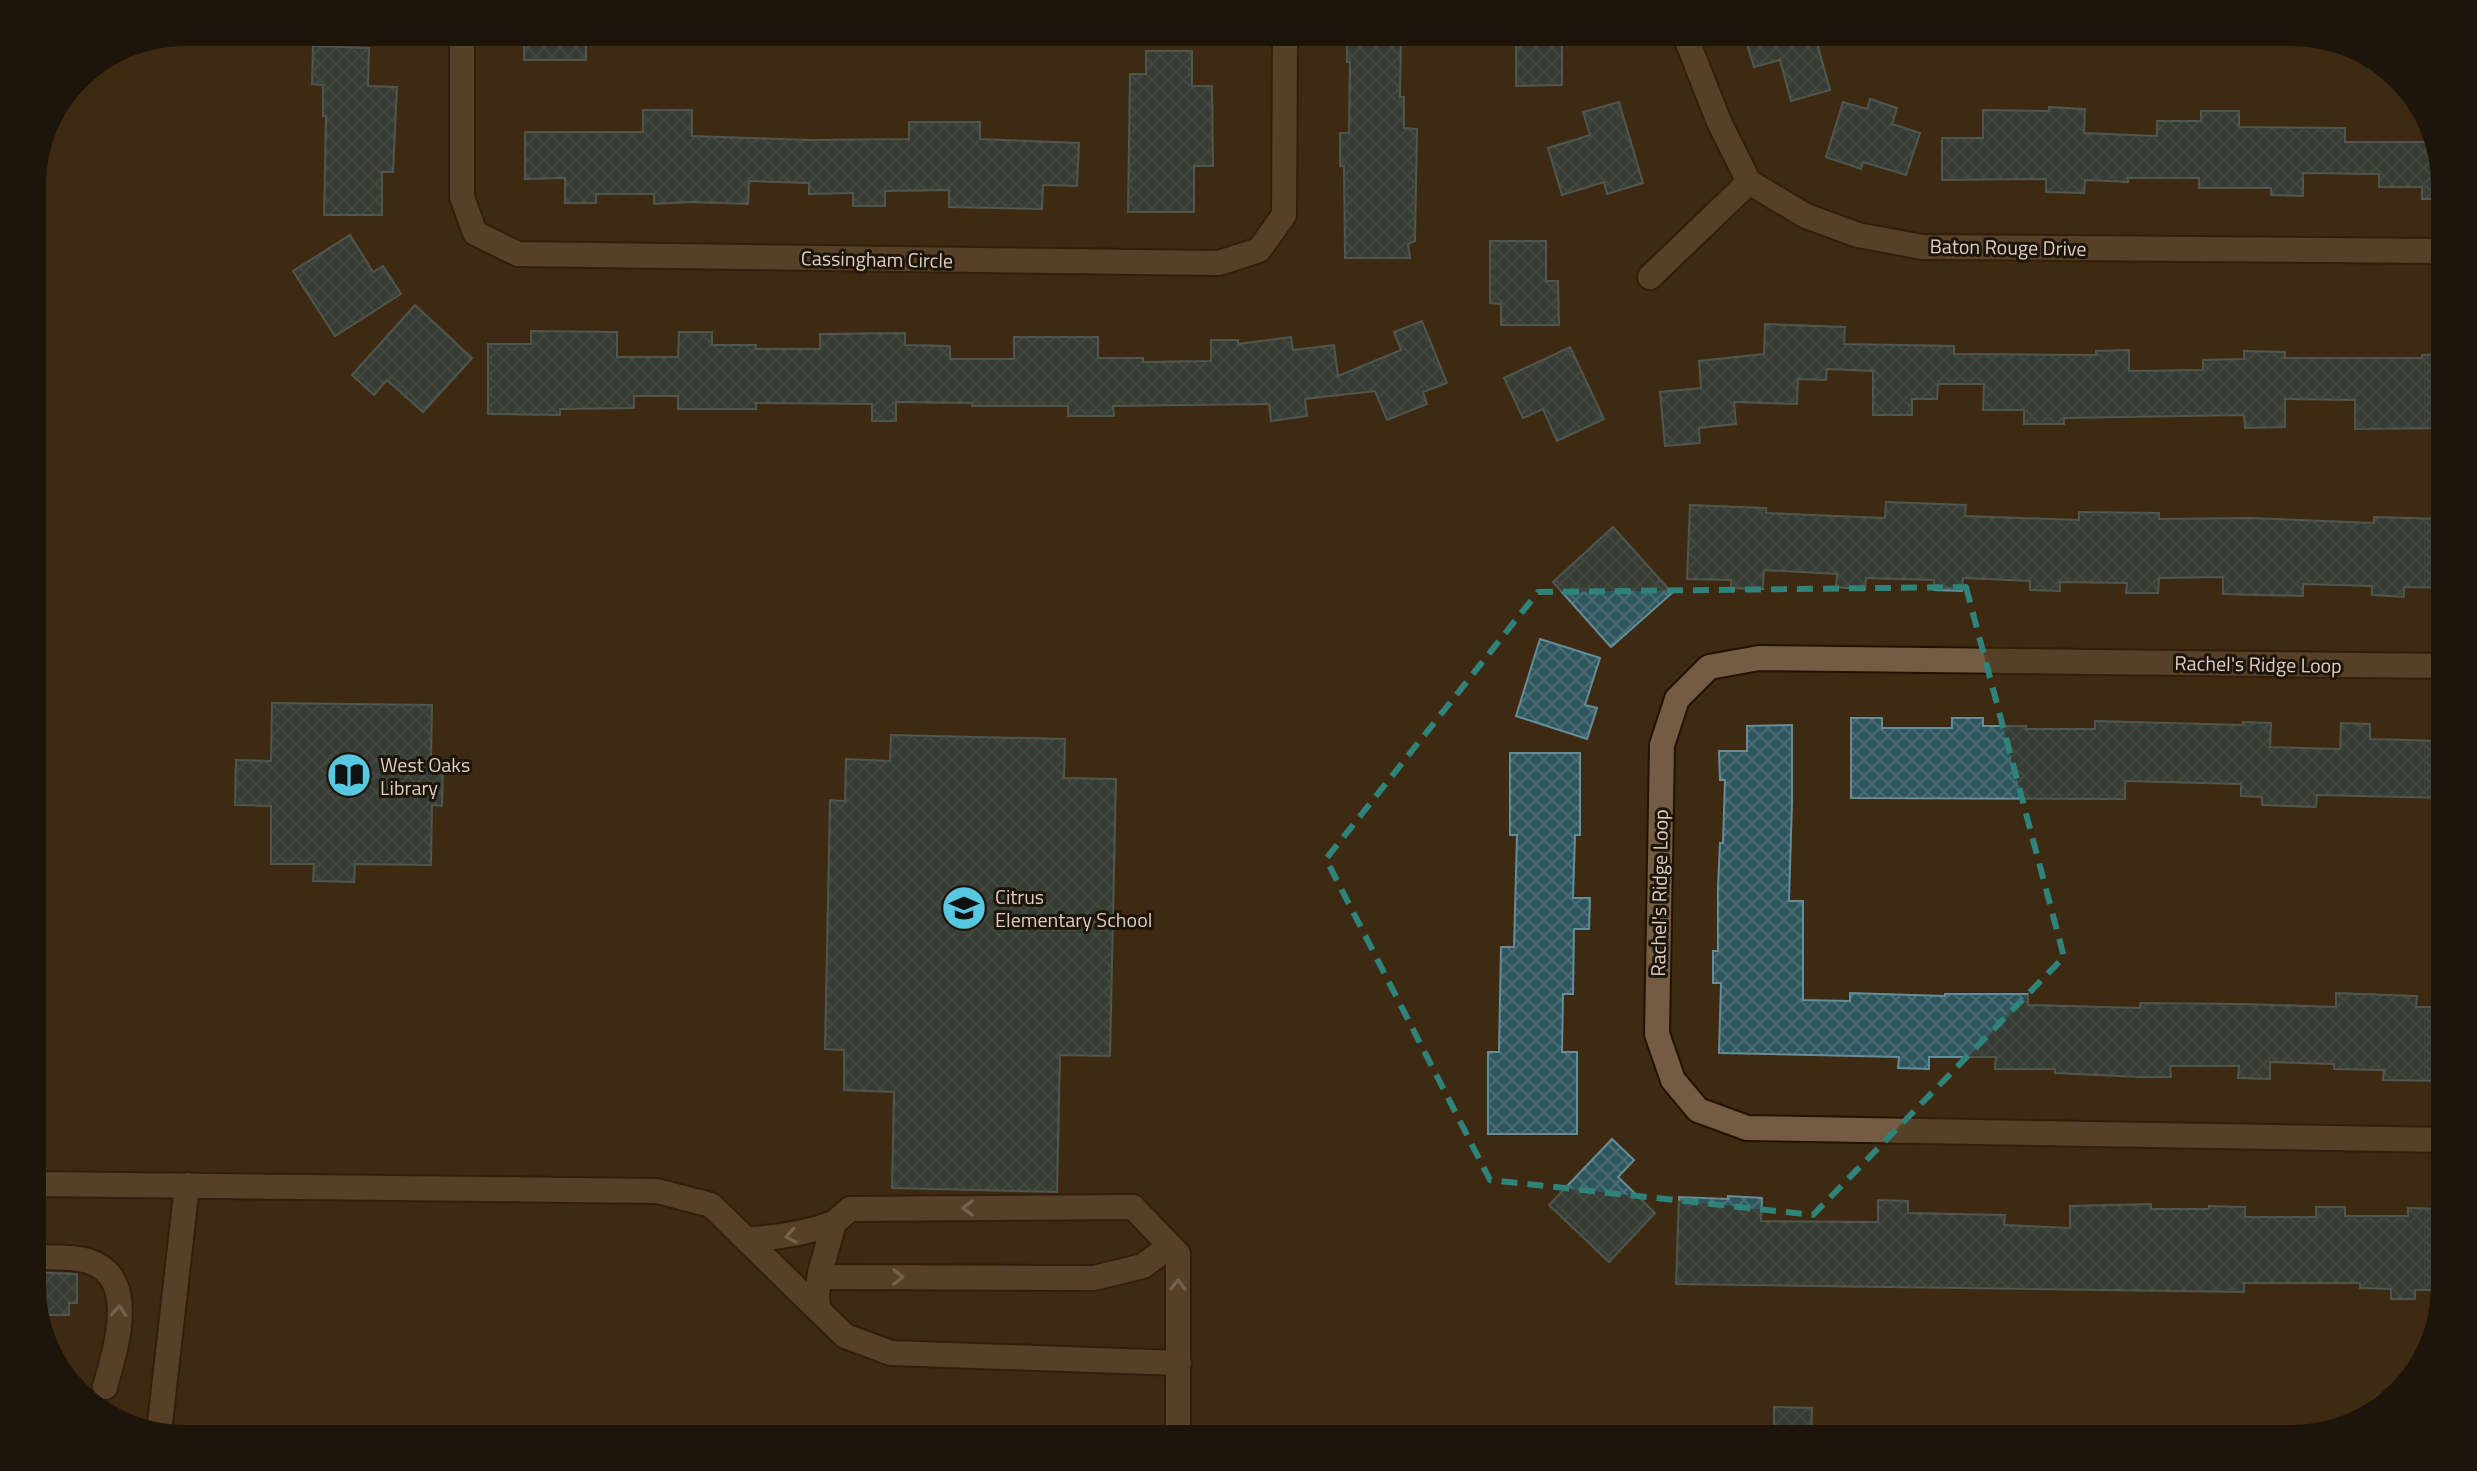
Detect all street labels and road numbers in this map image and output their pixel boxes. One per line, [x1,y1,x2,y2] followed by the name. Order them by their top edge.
[1929,230,2087,264] street label: Baton Rouge Drive
[801,242,953,276] street label: Cassingham Circle
[2174,647,2342,681] street label: Rachel's Ridge Loop
[1642,809,1676,977] street label: Rachel's Ridge Loop

